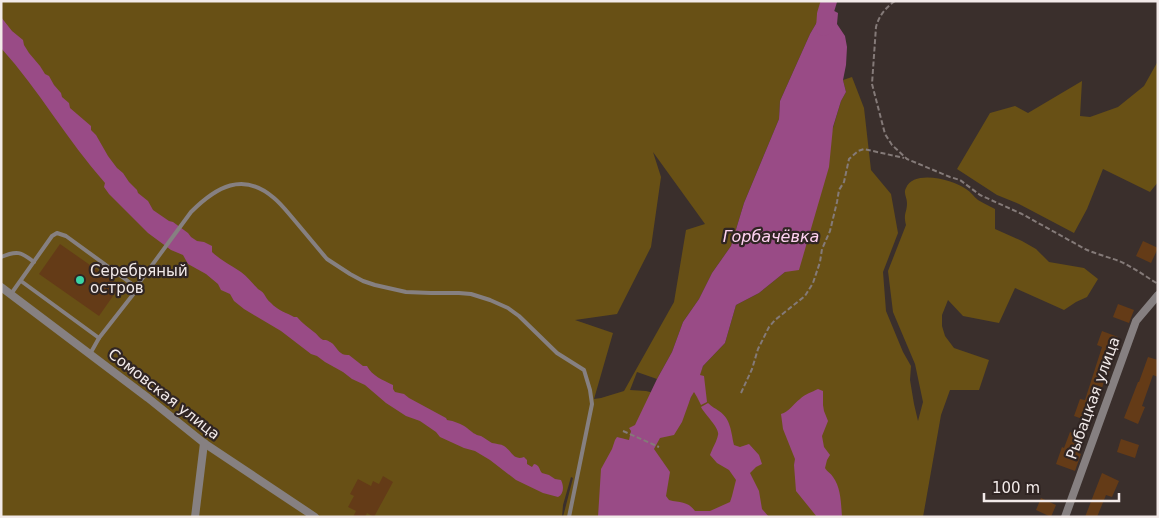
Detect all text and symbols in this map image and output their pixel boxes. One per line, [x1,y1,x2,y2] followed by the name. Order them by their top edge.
[723,227,819,246] water label: Горбачёвка
[90,262,188,297] place label: Серебряный остров
[74,274,86,286] marker: Серебряный остров
[1062,334,1124,462] street label: Рыбацкая улица
[105,345,223,443] street label: Сомовская улица
[984,470,1119,502] scale bar
[992,479,1040,497] text: 100 m

